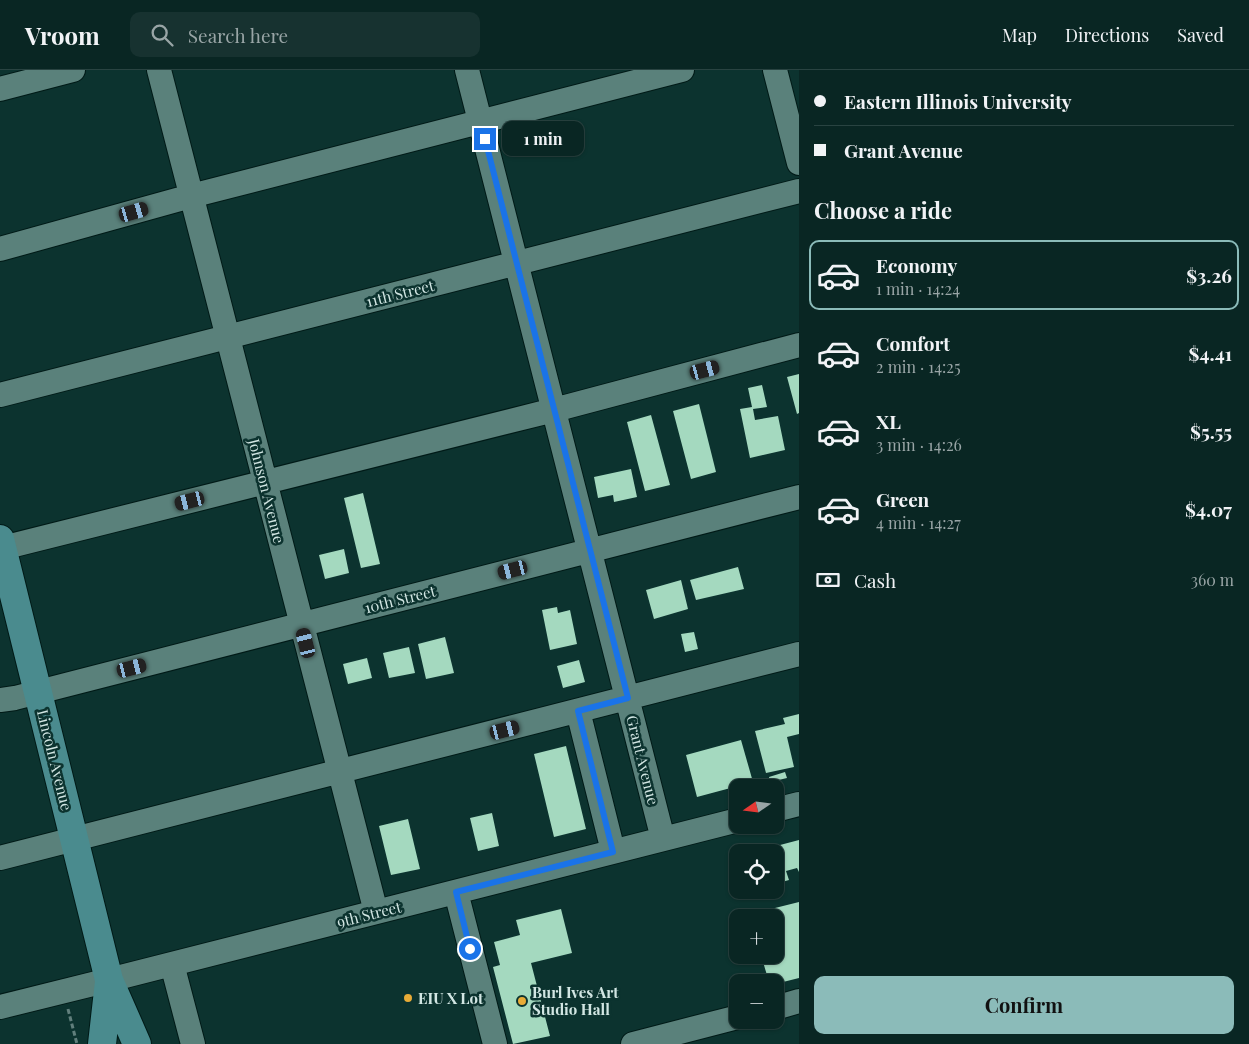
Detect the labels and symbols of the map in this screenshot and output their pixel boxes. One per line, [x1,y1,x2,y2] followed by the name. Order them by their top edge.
[502,122,585,156] callout: 1 min
[474,128,496,150] route end
[117,201,150,223] car
[364,275,437,311] street label: 11th Street
[688,359,721,381] car
[244,436,290,545] street label: Johnson Avenue
[173,490,206,512] car
[496,559,529,581] car
[362,580,438,617] street label: 10th Street
[295,627,316,659] car
[115,657,148,679] car
[33,707,77,813] street label: Lincoln Avenue
[622,713,664,807] street label: Grant Avenue
[488,719,521,741] car
[729,779,784,834] north arrow
[335,896,404,932] street label: 9th Street
[459,938,481,960] route start
[532,982,619,1019] place label: Burl Ives Art Studio Hall
[418,988,484,1008] place label: EIU X Lot
[402,992,414,1004] marker: EIU X Lot
[516,995,528,1007] marker: Burl Ives Art Studio Hall

